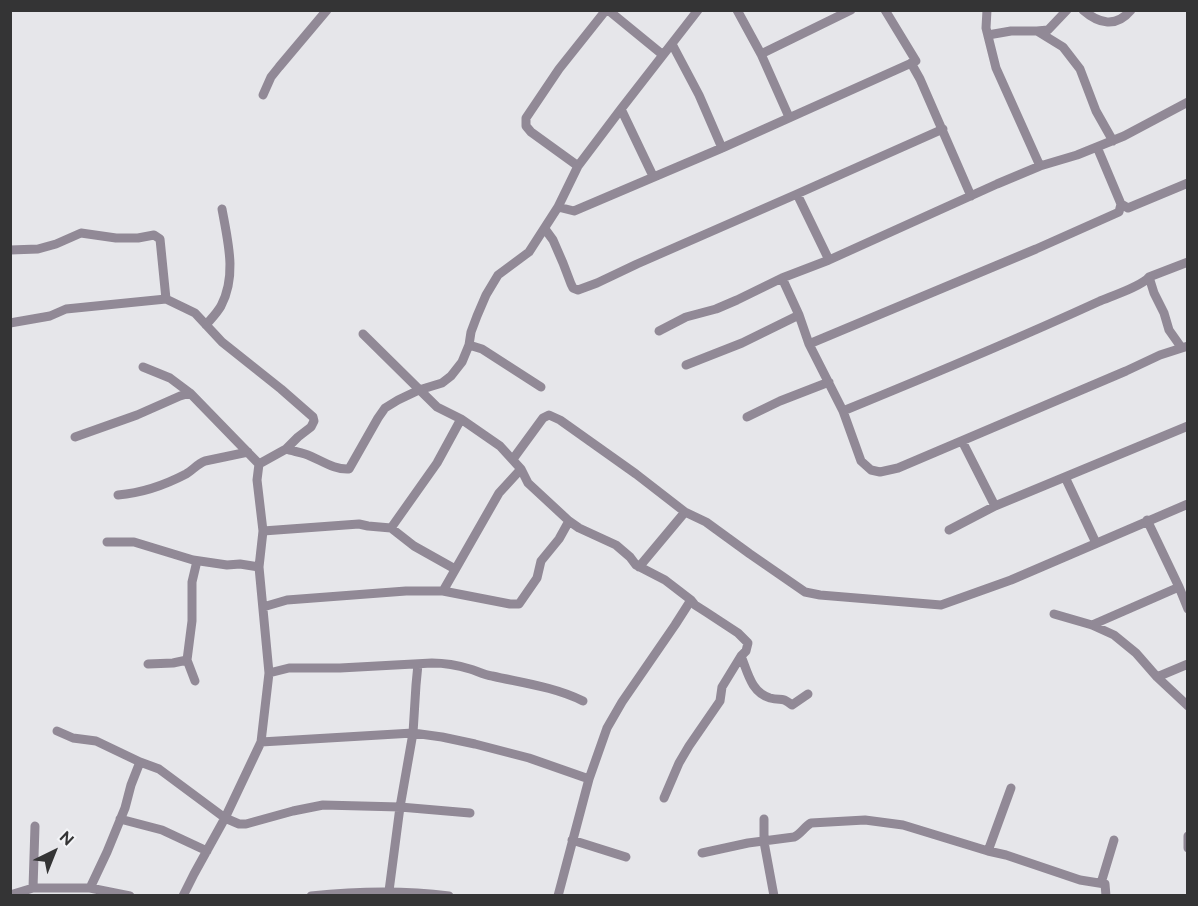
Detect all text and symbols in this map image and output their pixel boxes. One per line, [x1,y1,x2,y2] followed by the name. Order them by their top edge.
[24,822,84,882] north arrow
[56,827,78,850] text: N

